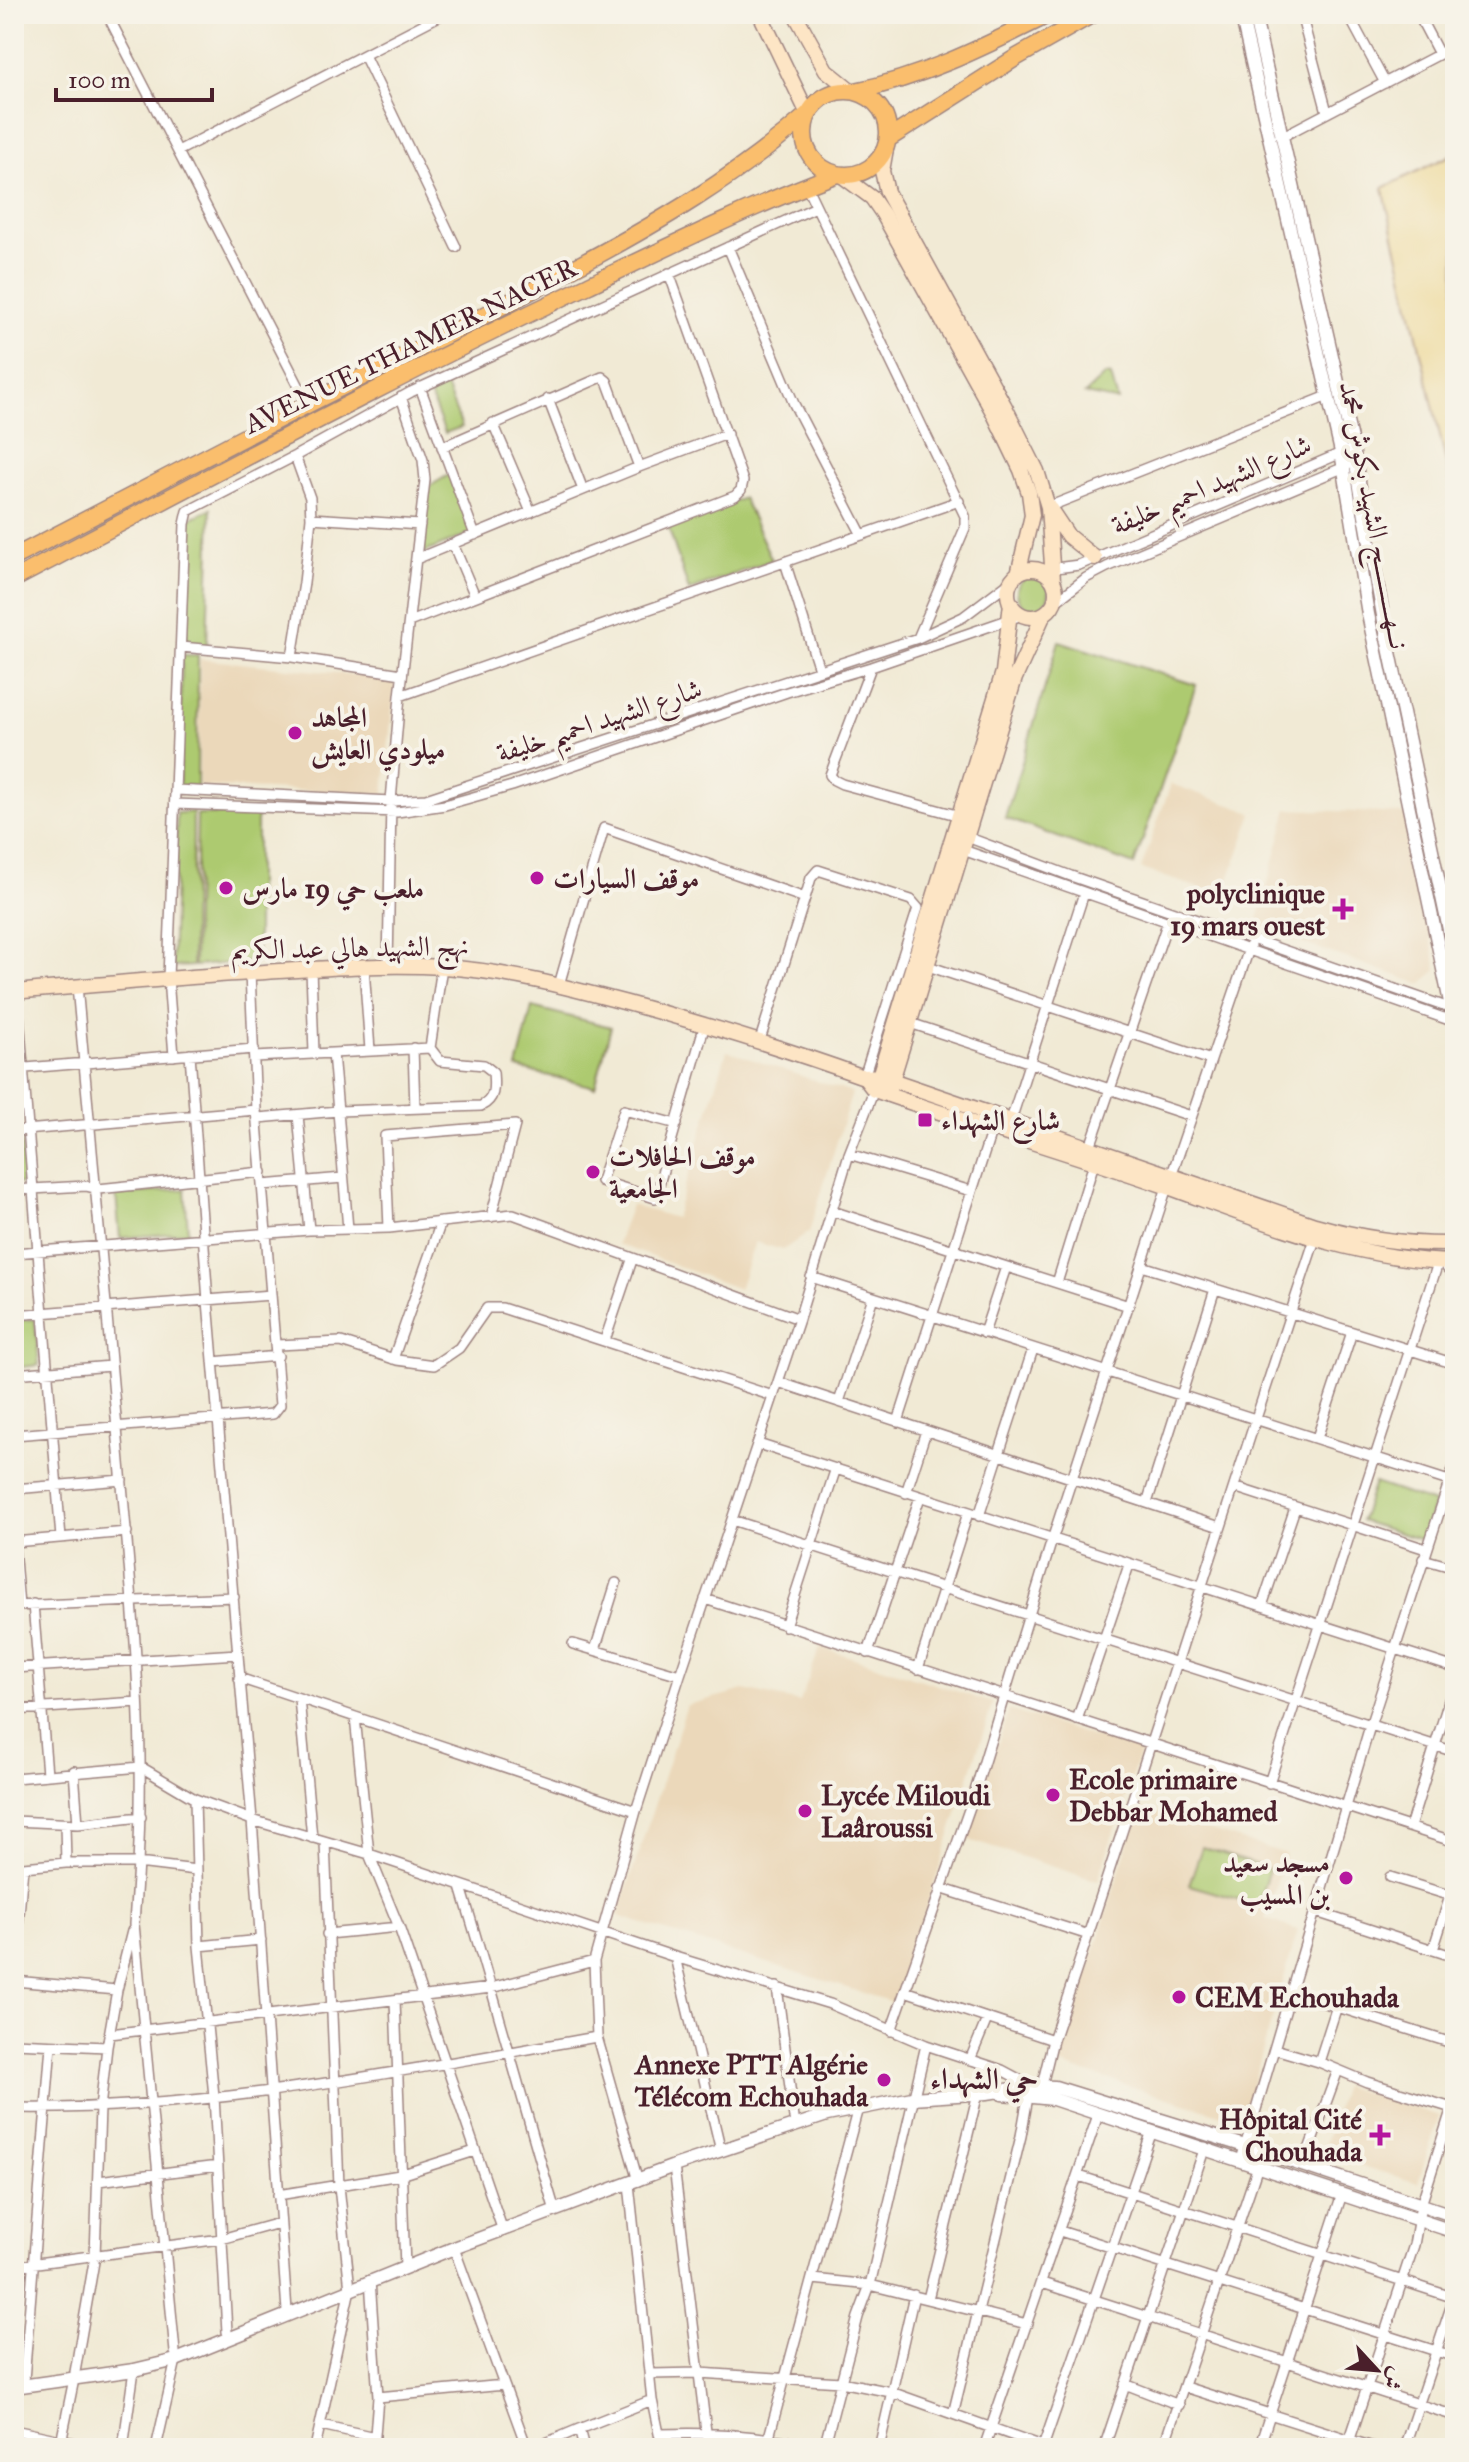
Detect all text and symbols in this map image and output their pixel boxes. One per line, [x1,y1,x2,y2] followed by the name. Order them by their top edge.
[56,52,212,102] scale bar
[68,65,131,95] text: 100 m
[237,249,583,442] street label: AVENUE THAMER NACER
[1324,378,1418,653] street label: نـــهـــــــــــج الشهيد بكوش محمد
[1106,427,1320,552] street label: شارع الشهيد احميم خليفة
[492,671,709,780] street label: شارع الشهيد احميم خليفة
[311,700,445,772] place label: المجاهد ميلودي العايش
[286,724,304,742] marker: المجاهد ميلودي العايش
[553,861,699,896] place label: موقف السيارات
[528,869,546,887] marker: موقف السيارات
[242,871,424,911] place label: ملعب حي 19 مارس
[1170,876,1325,943] place label: polyclinique 19 mars ouest
[217,879,235,897] marker: ملعب حي 19 مارس
[1332,898,1354,920] marker: polyclinique 19 mars ouest
[231,928,469,974] street label: نهج الشهيد هالي عبد الكريم
[941,1103,1060,1144] place label: شارع الشهداء
[916,1111,934,1129] marker: شارع الشهداء
[609,1139,756,1206] place label: موقف الحافلات الجامعية
[584,1163,602,1181] marker: موقف الحافلات الجامعية
[1069,1762,1278,1829] place label: Ecole primaire Debbar Mohamed
[821,1778,991,1845] place label: Lycée Miloudi Laâroussi
[1044,1786,1062,1804] marker: Ecole primaire Debbar Mohamed
[796,1802,814,1820] marker: Lycée Miloudi Laâroussi
[1223,1845,1331,1913] place label: مسجد سعيد بن المسيب
[1337,1869,1355,1887] marker: مسجد سعيد بن المسيب
[1195,1980,1400,2015] place label: CEM Echouhada
[1170,1988,1188,2006] marker: CEM Echouhada
[633,2047,869,2114] place label: Annexe PTT Algérie Télécom Echouhada
[930,2061,1038,2104] district label: حي الشهداء
[875,2071,893,2089] marker: Annexe PTT Algérie Télécom Echouhada
[1219,2102,1363,2169] place label: Hôpital Cité Chouhada
[1369,2124,1391,2146] marker: Hôpital Cité Chouhada
[1337,2330,1417,2410] north arrow
[1378,2363,1411,2394] text: ش

